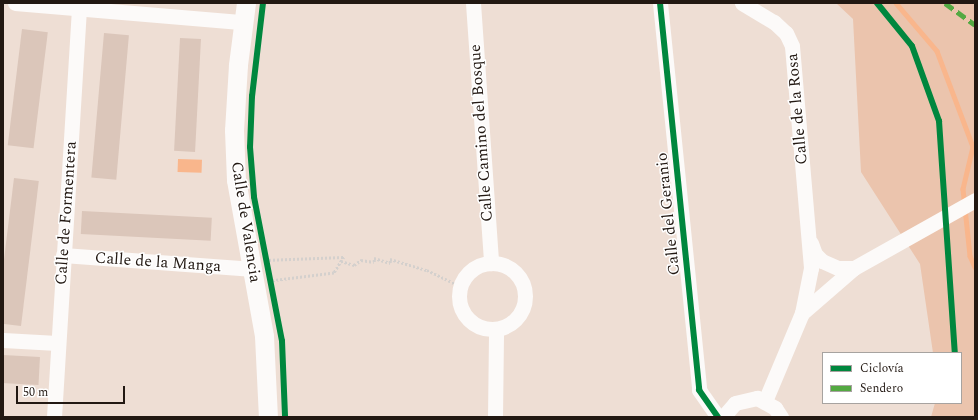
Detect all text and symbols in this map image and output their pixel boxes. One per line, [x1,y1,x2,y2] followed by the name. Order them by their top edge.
[465,44,497,222] street label: Calle Camino del Bosque
[783,53,811,165] street label: Calle de la Rosa
[51,140,81,286] street label: Calle de Formentera
[652,152,684,276] street label: Calle del Geranio
[227,160,265,284] street label: Calle de Valencia
[94,248,222,276] street label: Calle de la Manga
[822,352,962,404] legend
[860,359,904,378] text: Ciclovía
[18,378,127,404] scale bar
[860,379,903,398] text: Sendero
[23,383,48,402] text: 50 m

